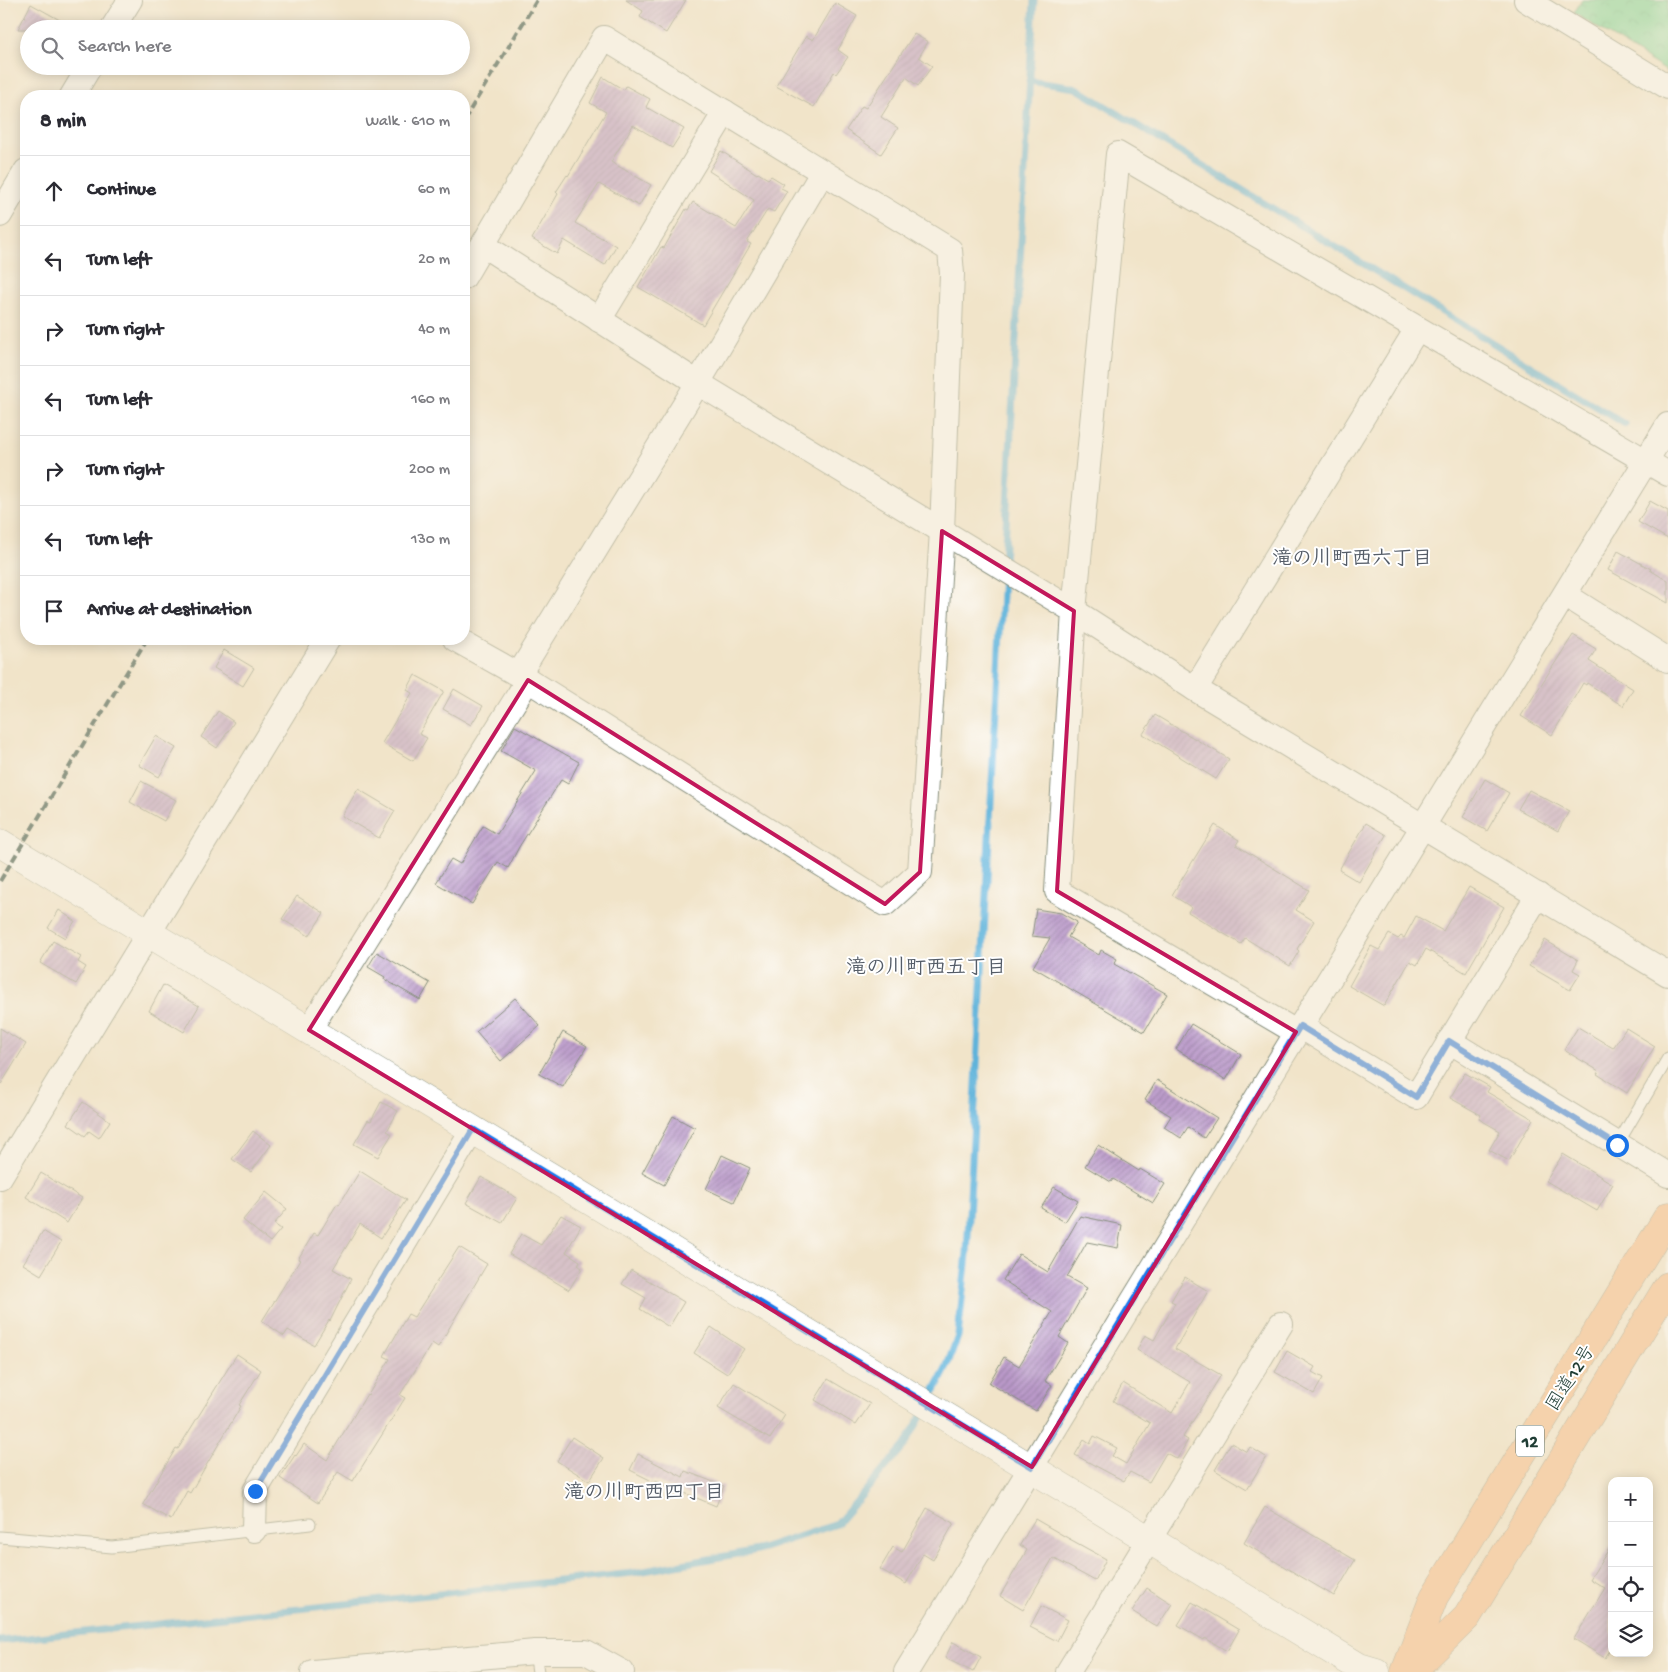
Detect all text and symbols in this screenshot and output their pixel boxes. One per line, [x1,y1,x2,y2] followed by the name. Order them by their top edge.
[20,20,470,75] search box
[38,34,66,62] icon: search
[78,36,172,59] text: Search here
[40,110,86,135] text: 8 min
[365,113,450,132] text: Walk · 610 m
[40,177,68,205] icon: ahead
[87,179,156,202] text: Continue
[418,181,450,200] text: 60 m
[40,247,68,275] icon: left
[87,249,151,272] text: Turn left
[418,251,450,270] text: 20 m
[40,317,68,345] icon: right
[87,319,163,342] text: Turn right
[418,321,450,340] text: 40 m
[40,387,68,415] icon: left
[87,389,151,412] text: Turn left
[411,391,450,410] text: 160 m
[40,457,68,485] icon: right
[87,459,163,482] text: Turn right
[409,461,450,480] text: 200 m
[40,527,68,555] icon: left
[87,529,151,552] text: Turn left
[411,531,450,550] text: 130 m
[1272,547,1432,572] district label: 滝の川町西六丁目
[40,597,68,625] icon: arrive
[87,599,251,622] text: Arrive at destination
[846,956,1006,981] district label: 滝の川町西五丁目
[1606,1134,1629,1157] route start
[1542,1341,1601,1416] street label: 国道12号
[1516,1425,1544,1456] road number: 12
[1608,1477,1653,1657] map controls
[1608,1477,1653,1522] button: +
[244,1480,267,1503] route end
[564,1481,724,1506] district label: 滝の川町西四丁目
[1608,1522,1653,1567] button: −
[1608,1567,1653,1612] button: locate
[1608,1612,1653,1657] button: layers

